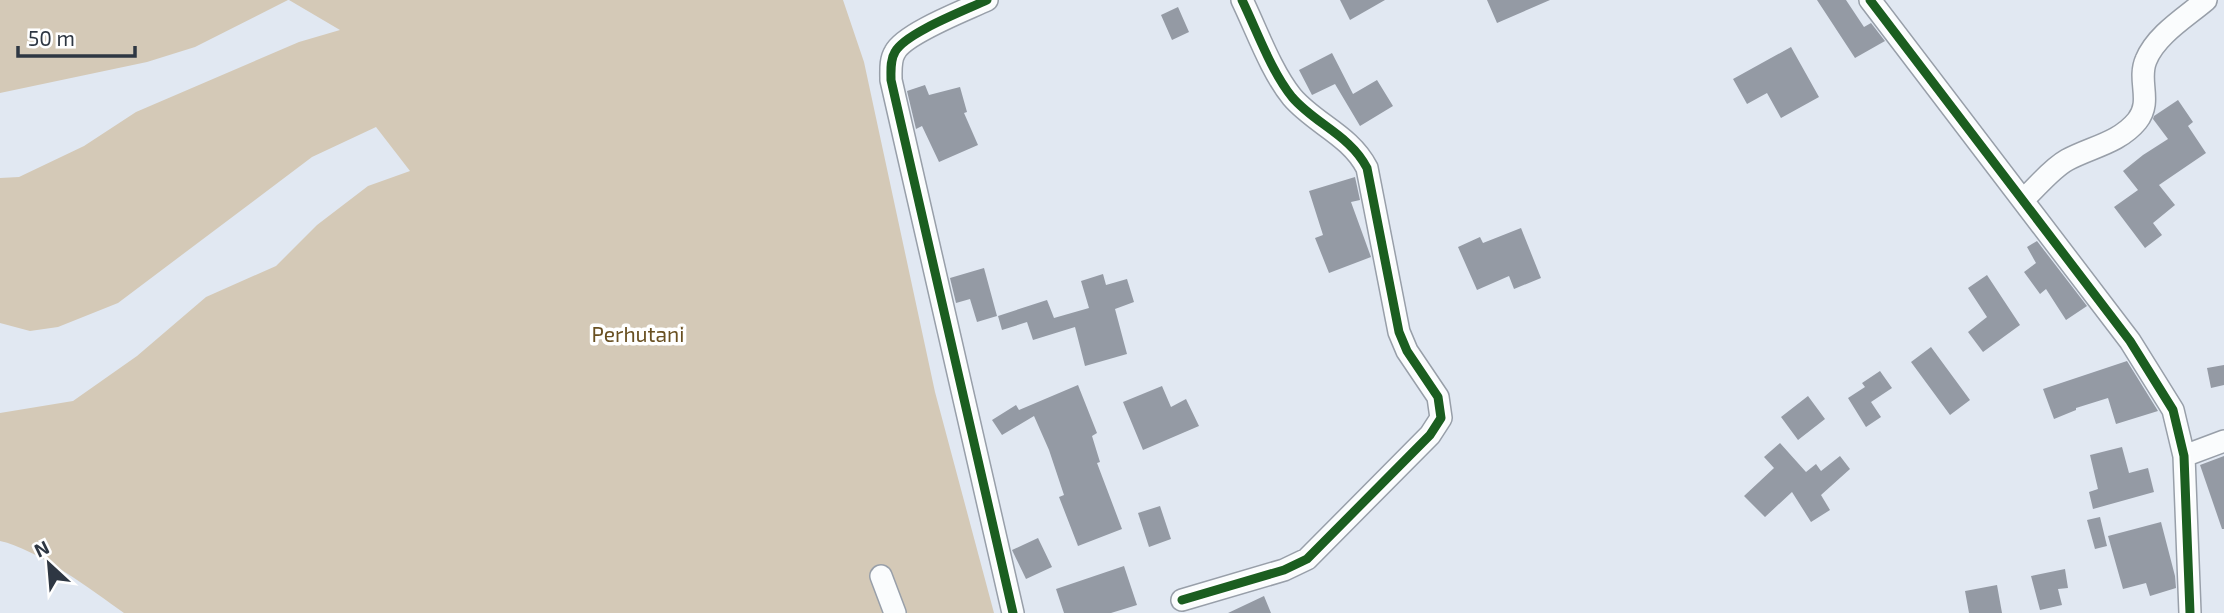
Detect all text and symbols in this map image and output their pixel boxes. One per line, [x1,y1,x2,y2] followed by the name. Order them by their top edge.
[18,14,135,58] scale bar
[28,25,75,50] text: 50 m
[591,321,685,346] park label: Perhutani
[14,529,84,599] north arrow
[30,535,53,562] text: N

